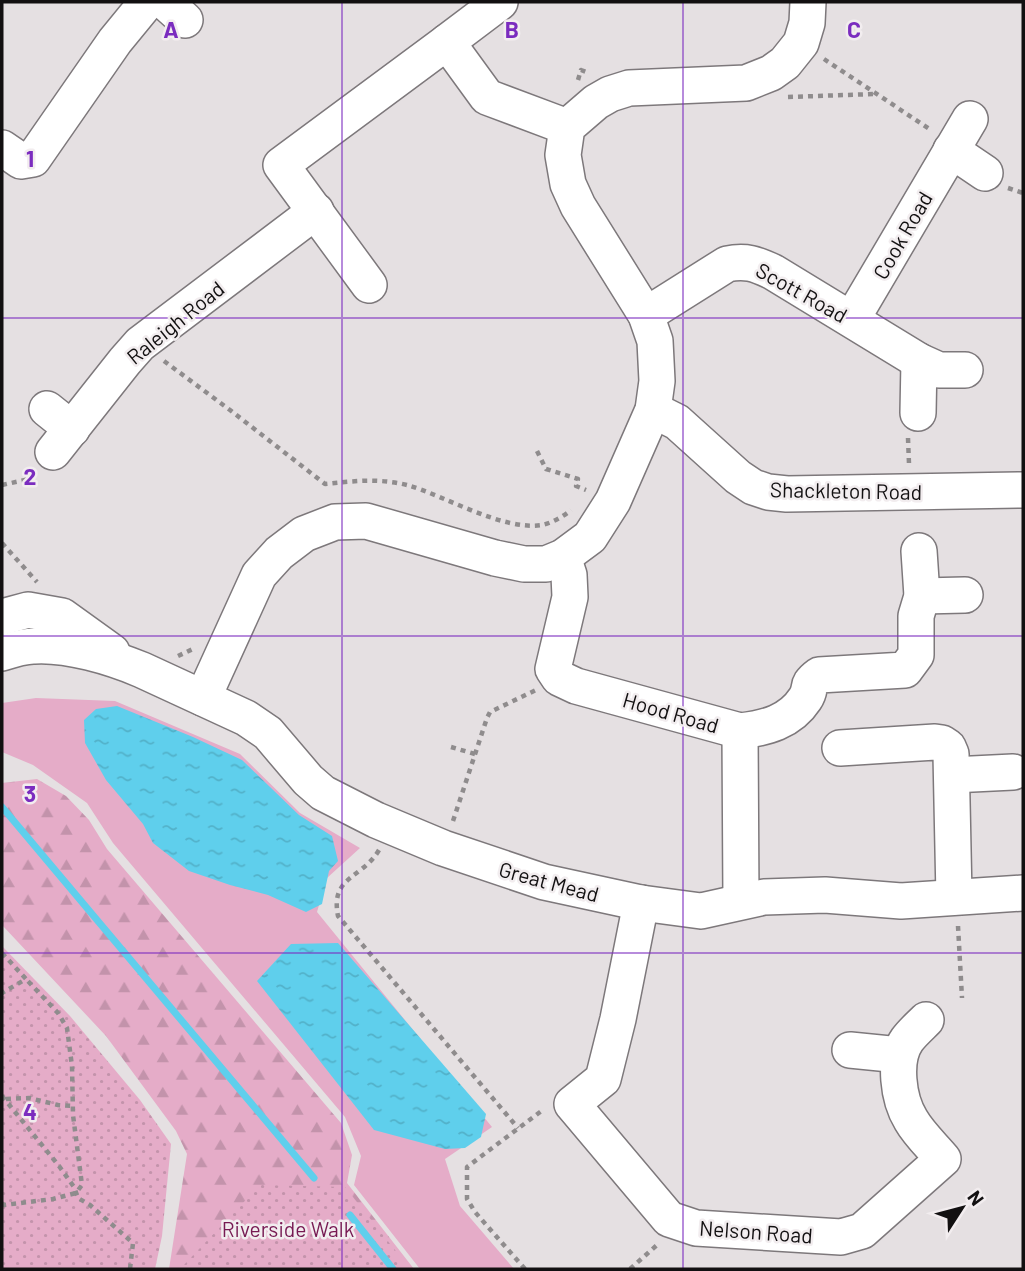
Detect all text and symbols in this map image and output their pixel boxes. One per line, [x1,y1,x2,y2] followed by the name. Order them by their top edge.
[163,15,179,43] text: A
[505,15,519,43] text: B
[847,15,861,43] text: C
[26,144,34,172] text: 1
[867,187,937,283] street label: Cook Road
[752,257,852,327] street label: Scott Road
[121,275,229,369] street label: Raleigh Road
[24,462,36,490] text: 2
[770,476,922,504] street label: Shackleton Road
[620,686,722,738] street label: Hood Road
[24,779,36,807] text: 3
[496,856,602,906] street label: Great Mead
[23,1097,37,1125] text: 4
[927,1173,997,1243] north arrow
[963,1186,989,1210] text: N
[698,1215,814,1247] street label: Nelson Road
[222,1216,354,1241] park label: Riverside Walk

